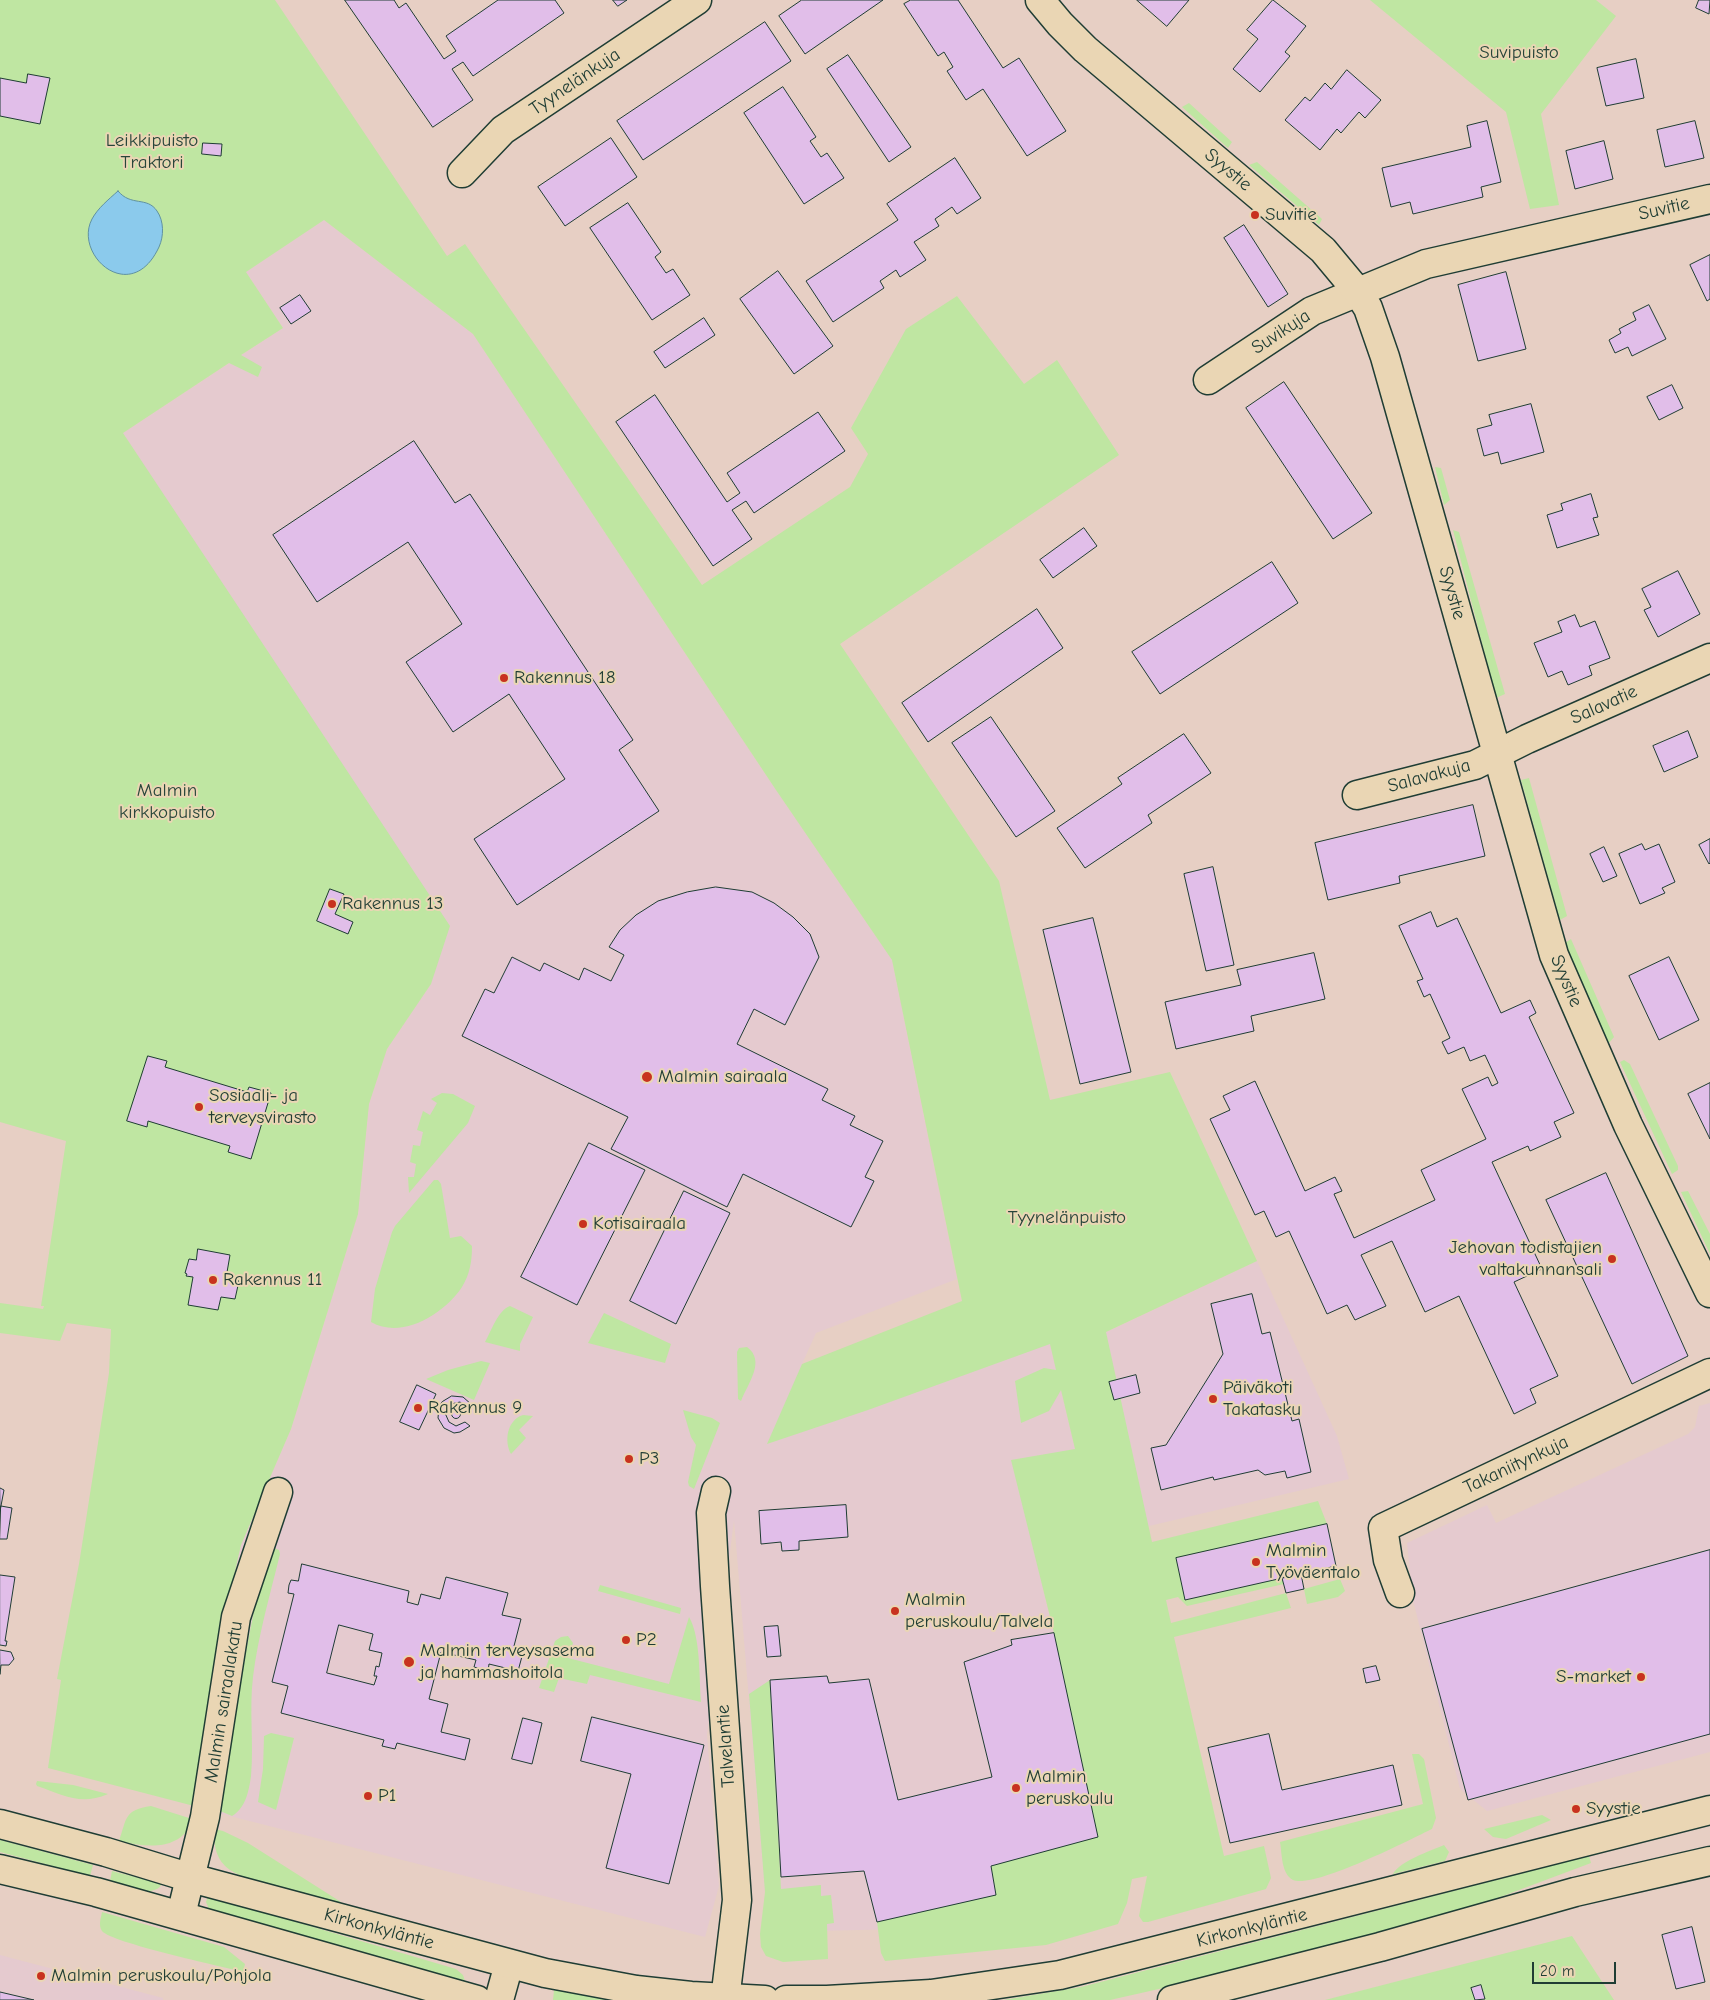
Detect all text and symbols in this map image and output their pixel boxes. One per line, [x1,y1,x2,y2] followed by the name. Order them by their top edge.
[1479,42,1559,64] park label: Suvipuisto
[525,43,625,121] street label: Tyynelänkuja
[106,130,198,174] park label: Leikkipuisto Traktori
[1200,144,1256,196] street label: Syystie
[1636,192,1692,226] street label: Suvitie
[1265,204,1317,226] place label: Suvitie
[1249,209,1261,221] marker: Suvitie
[1247,305,1315,359] street label: Suvikuja
[1434,564,1470,622] street label: Syystie
[514,667,615,689] place label: Rakennus 18
[498,672,510,684] marker: Rakennus 18
[1567,680,1641,730] street label: Salavatie
[1385,754,1473,798] street label: Salavakuja
[119,780,215,824] park label: Malmin kirkkopuisto
[342,893,443,915] place label: Rakennus 13
[326,898,338,910] marker: Rakennus 13
[1545,951,1587,1011] street label: Syystie
[658,1066,787,1088] place label: Malmin sairaala
[640,1070,654,1084] marker: Malmin sairaala
[209,1085,317,1129] place label: Sosiaali- ja terveysvirasto
[193,1101,205,1113] marker: Sosiaali- ja terveysvirasto
[1008,1207,1126,1229] park label: Tyynelänpuisto
[593,1213,686,1235] place label: Kotisairaala
[577,1218,589,1230] marker: Kotisairaala
[1449,1237,1602,1281] place label: Jehovan todistajien valtakunnansali
[1606,1253,1618,1265] marker: Jehovan todistajien valtakunnansali
[223,1269,322,1291] place label: Rakennus 11
[207,1274,219,1286] marker: Rakennus 11
[1223,1377,1301,1421] place label: Päiväkoti Takatasku
[1207,1393,1219,1405] marker: Päiväkoti Takatasku
[428,1397,522,1419] place label: Rakennus 9
[412,1402,424,1414] marker: Rakennus 9
[1460,1431,1572,1499] street label: Takaniitynkuja
[639,1448,659,1470] place label: P3
[623,1453,635,1465] marker: P3
[1266,1540,1360,1584] place label: Malmin Työväentalo
[1250,1556,1262,1568] marker: Malmin Työväentalo
[905,1589,1053,1633] place label: Malmin peruskoulu/Talvela
[889,1605,901,1617] marker: Malmin peruskoulu/Talvela
[200,1620,248,1784] street label: Malmin sairaalakatu
[636,1629,657,1651] place label: P2
[620,1634,632,1646] marker: P2
[420,1640,595,1684] place label: Malmin terveysasema ja hammashoitola
[402,1655,416,1669] marker: Malmin terveysasema ja hammashoitola
[1556,1666,1631,1688] place label: S-market
[1635,1671,1647,1683] marker: S-market
[712,1704,740,1788] street label: Talvelantie
[1026,1766,1113,1810] place label: Malmin peruskoulu
[1010,1782,1022,1794] marker: Malmin peruskoulu
[378,1785,396,1807] place label: P1
[362,1790,374,1802] marker: P1
[1586,1798,1641,1820] place label: Syystie
[1570,1803,1582,1815] marker: Syystie
[321,1903,437,1955] street label: Kirkonkyläntie
[1194,1903,1310,1953] street label: Kirkonkyläntie
[1535,1952,1619,1984] scale bar
[1540,1962,1574,1980] text: 20 m
[51,1965,272,1987] place label: Malmin peruskoulu/Pohjola
[35,1970,47,1982] marker: Malmin peruskoulu/Pohjola

